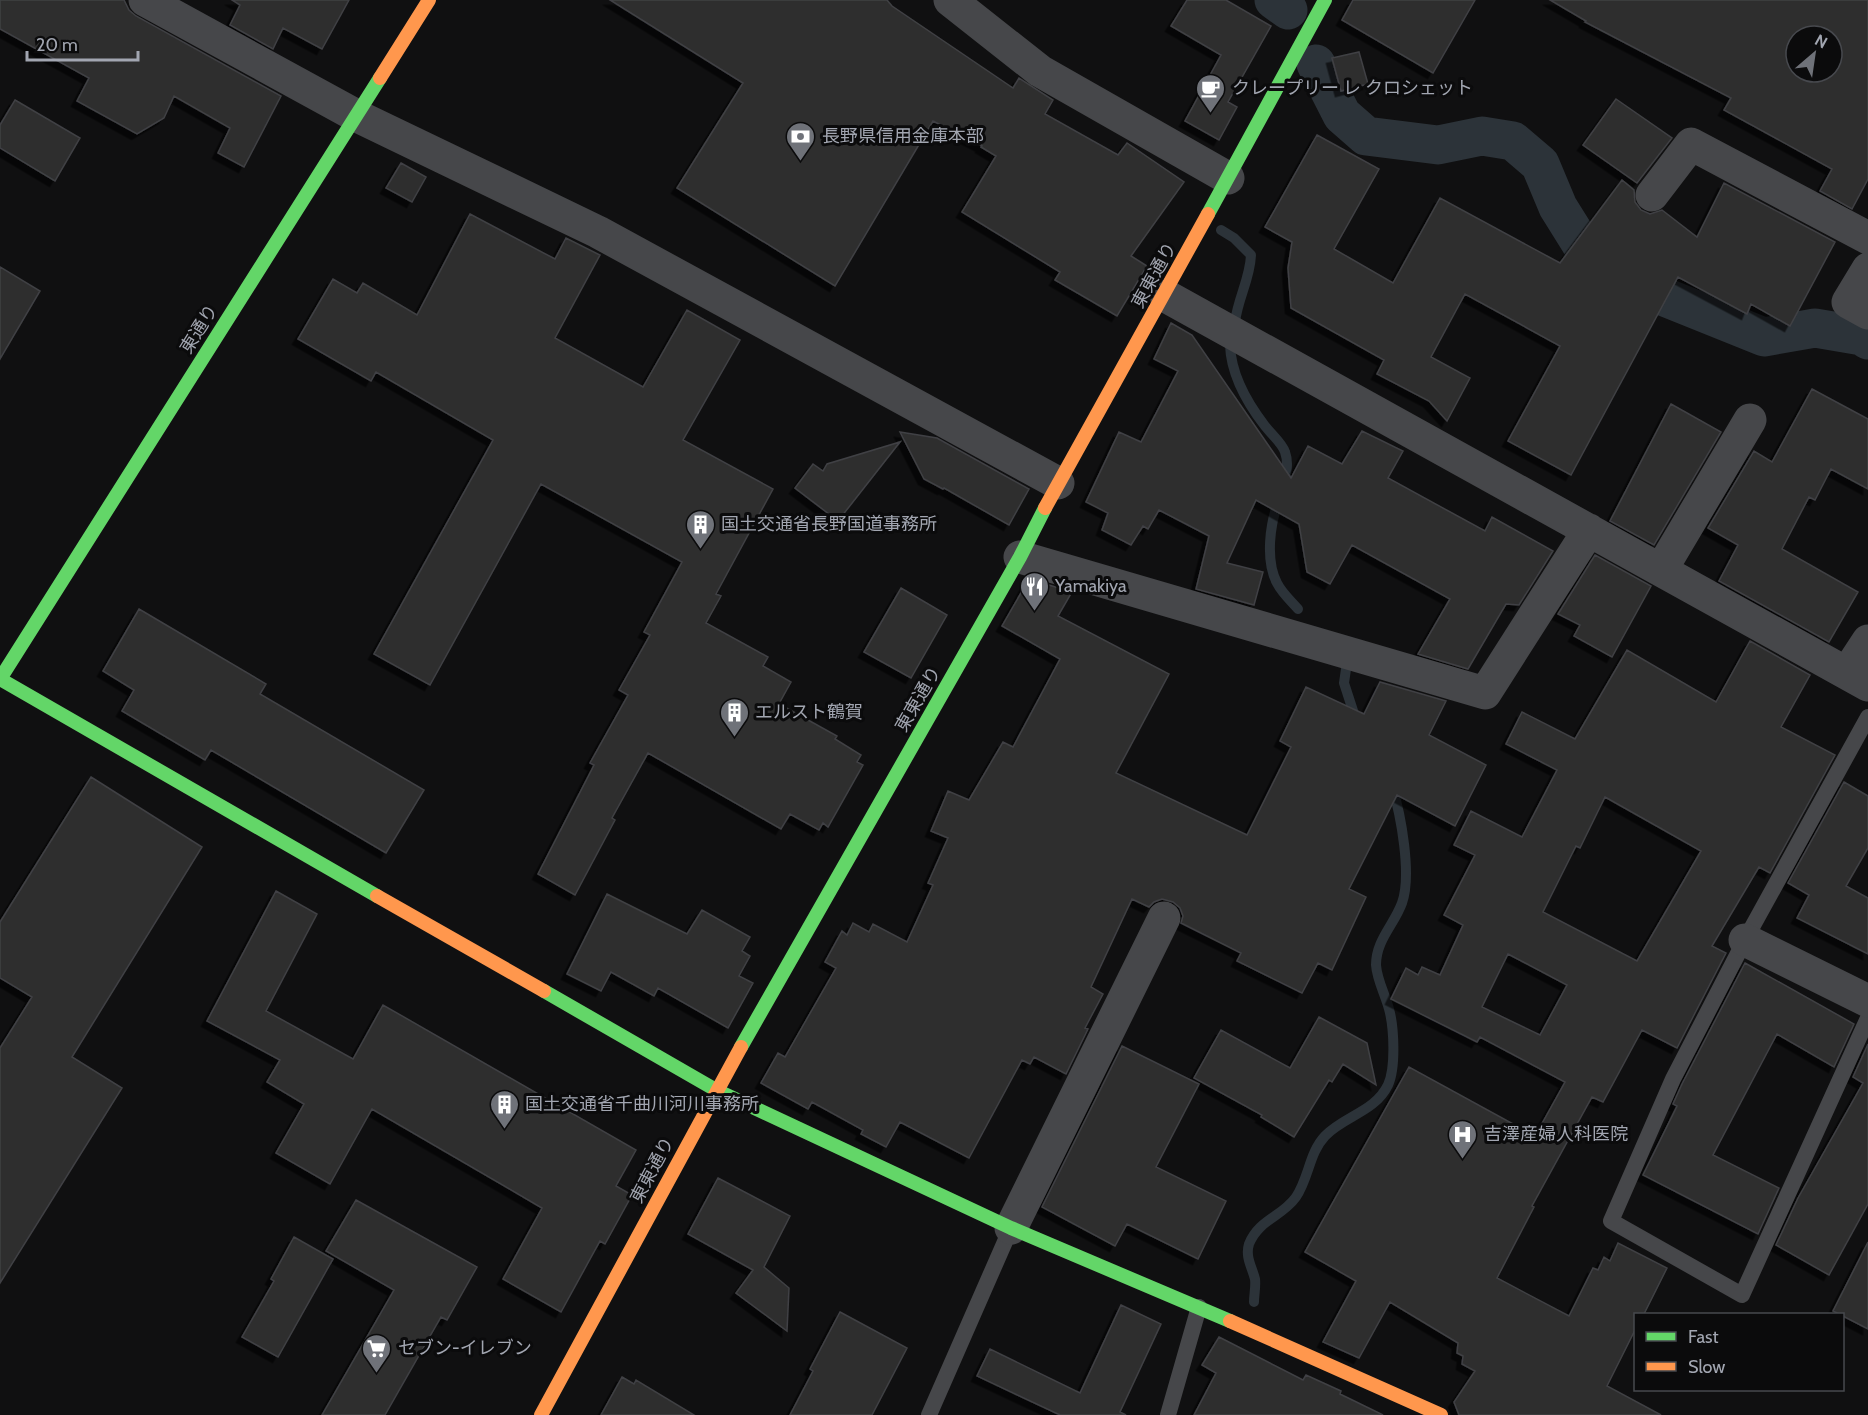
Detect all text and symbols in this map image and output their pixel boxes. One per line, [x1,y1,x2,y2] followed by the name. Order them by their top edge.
[27,24,138,62] scale bar
[1784,24,1844,84] north arrow
[1811,30,1831,52] text: N
[36,34,78,56] text: 20 m
[1195,72,1227,114] cafe icon: クレープリー レ クロシェット
[1232,77,1473,99] place label: クレープリー レ クロシェット
[785,120,817,162] bank icon: 長野県信用金庫本部
[822,125,984,147] place label: 長野県信用金庫本部
[1127,238,1181,312] street label: 東東通り
[175,300,223,358] street label: 東通り
[684,508,716,550] building icon: 国土交通省長野国道事務所
[721,513,937,535] place label: 国土交通省長野国道事務所
[1018,570,1050,612] restaurant icon: Yamakiya
[1054,575,1127,597] place label: Yamakiya
[890,662,946,736] street label: 東東通り
[718,696,750,738] building icon: エルスト鶴賀
[755,701,863,723] place label: エルスト鶴賀
[488,1088,520,1130] building icon: 国土交通省千曲川河川事務所
[525,1093,759,1115] place label: 国土交通省千曲川河川事務所
[1447,1118,1479,1160] hospital icon: 吉澤産婦人科医院
[1484,1123,1628,1145] place label: 吉澤産婦人科医院
[625,1133,679,1207] street label: 東東通り
[1634,1313,1844,1391] legend
[1688,1326,1719,1348] text: Fast
[361,1332,393,1374] supermarket icon: セブン-イレブン
[398,1337,532,1359] place label: セブン-イレブン
[1688,1356,1725,1378] text: Slow

